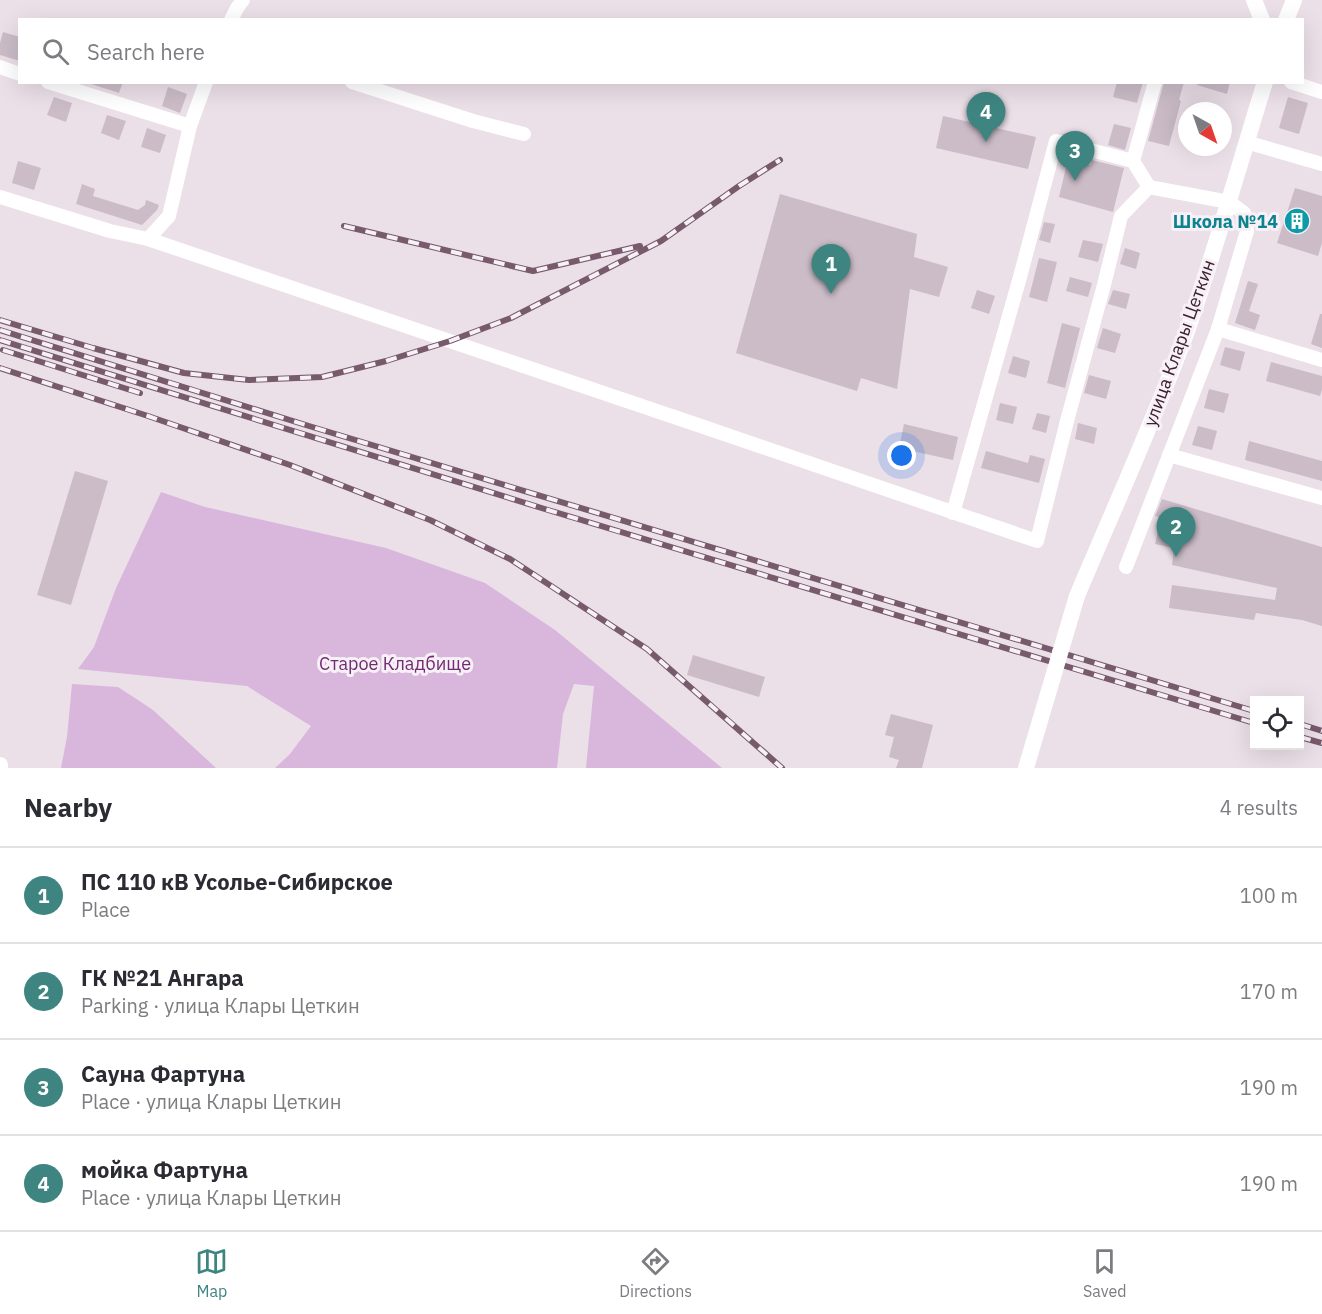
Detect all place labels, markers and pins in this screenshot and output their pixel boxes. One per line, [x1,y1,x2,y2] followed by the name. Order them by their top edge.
[966,92,1006,142] pin: 4
[1056,132,1094,181] pin: 3
[1282,206,1312,236] building icon: Школа №14
[1173,210,1278,233] place label: Школа №14
[812,244,850,294] pin: 1
[1156,508,1196,557] pin: 2

